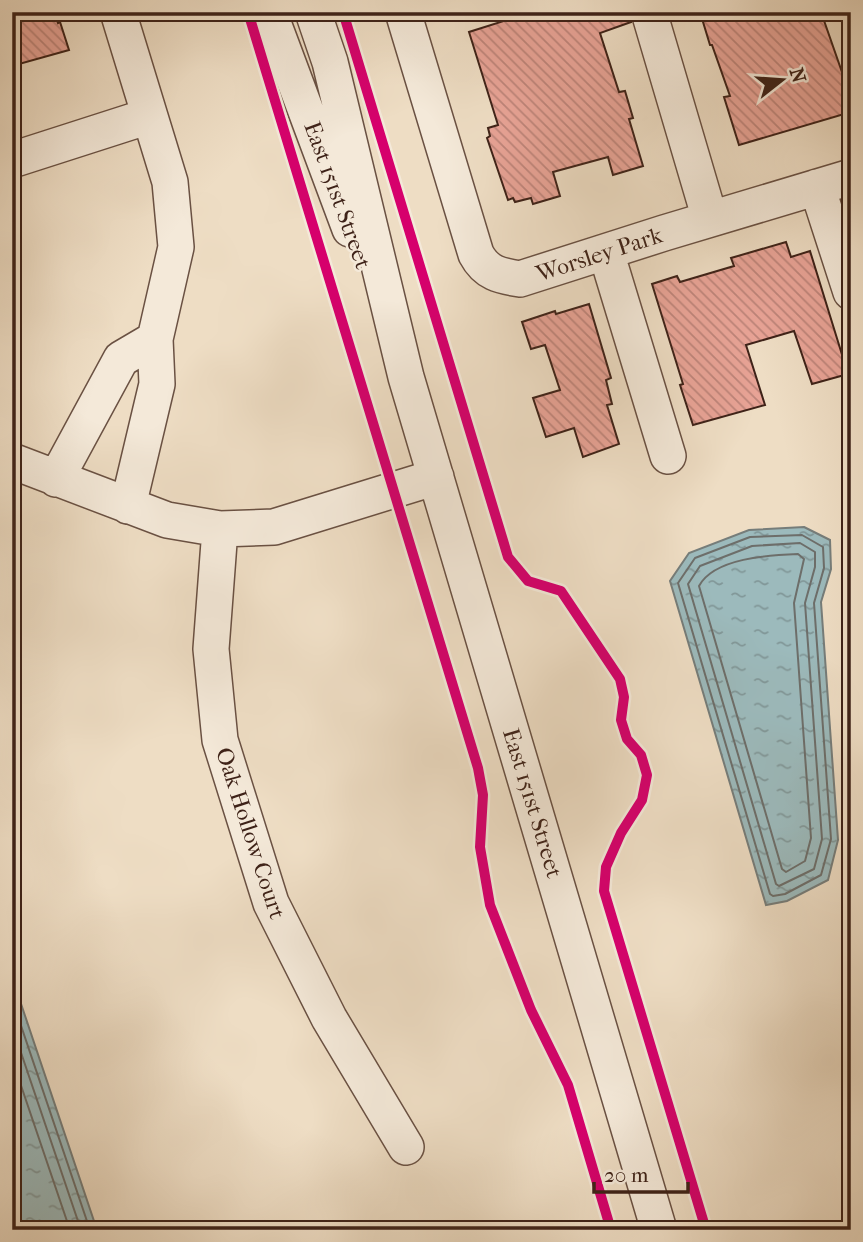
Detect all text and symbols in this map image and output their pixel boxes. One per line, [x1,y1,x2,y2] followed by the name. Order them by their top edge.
[748,46,818,116] north arrow
[785,65,810,86] text: N
[298,118,377,273] street label: East 151st Street
[532,221,667,288] street label: Worsley Park
[497,725,568,881] street label: East 151st Street
[210,744,291,922] street label: Oak Hollow Court
[594,1151,688,1195] scale bar
[604,1163,649,1187] text: 20 m

